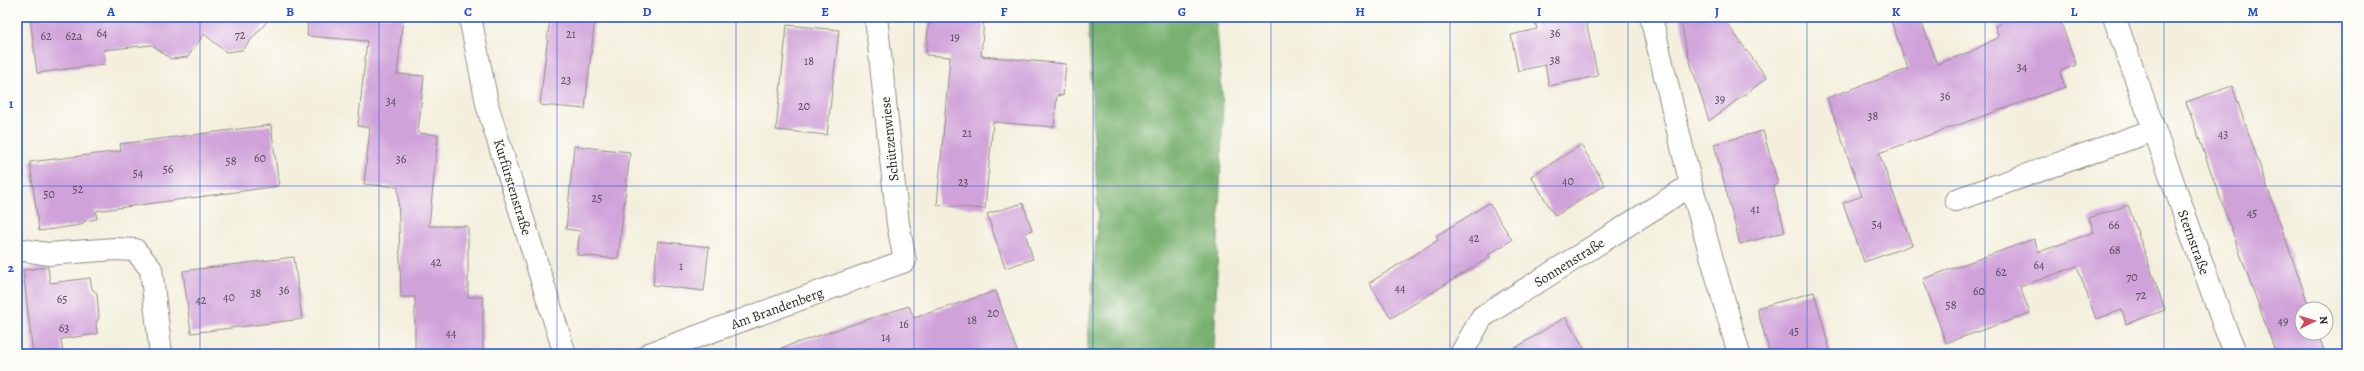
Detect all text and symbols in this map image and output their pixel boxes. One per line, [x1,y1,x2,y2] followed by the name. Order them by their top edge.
[106,3,116,20] text: A
[286,3,294,20] text: B
[464,3,472,20] text: C
[642,3,652,20] text: D
[821,3,829,20] text: E
[1001,3,1008,20] text: F
[1178,3,1186,20] text: G
[1355,3,1365,20] text: H
[1537,3,1542,20] text: I
[1715,3,1719,20] text: J
[1892,3,1901,20] text: K
[2071,3,2078,20] text: L
[2248,3,2259,20] text: M
[97,25,108,41] house number: 64
[1550,25,1561,41] house number: 36
[566,26,576,42] house number: 21
[235,27,246,43] house number: 72
[40,28,52,44] house number: 62
[66,28,83,44] house number: 62a
[950,29,960,45] house number: 19
[1550,52,1561,68] house number: 38
[804,53,814,69] house number: 18
[2017,59,2028,75] house number: 34
[561,72,571,88] house number: 23
[1940,88,1951,104] house number: 36
[1715,91,1725,107] house number: 39
[386,93,397,109] house number: 34
[9,95,14,112] text: 1
[876,96,903,182] street label: Schützenwiese
[798,98,810,114] house number: 20
[1868,108,1879,124] house number: 38
[962,125,972,141] house number: 21
[2218,126,2228,142] house number: 43
[489,137,536,238] street label: Kurfürstenstraße
[254,150,266,166] house number: 60
[396,151,407,167] house number: 36
[226,153,237,169] house number: 58
[163,161,174,177] house number: 56
[133,165,144,181] house number: 54
[1562,173,1574,189] house number: 40
[958,174,968,190] house number: 23
[73,181,84,197] house number: 52
[43,186,55,202] house number: 50
[592,190,602,206] house number: 25
[1750,201,1760,217] house number: 41
[2247,205,2257,221] house number: 45
[2173,207,2214,277] street label: Sternstraße
[1872,216,1883,232] house number: 54
[2108,217,2120,233] house number: 66
[1468,230,1480,246] house number: 42
[1530,233,1608,292] street label: Sonnenstraße
[2109,242,2121,258] house number: 68
[430,254,442,270] house number: 42
[2034,257,2045,273] house number: 64
[679,258,683,274] house number: 1
[8,259,15,276] text: 2
[1995,264,2007,280] house number: 62
[2126,269,2138,285] house number: 70
[1395,280,1406,296] house number: 44
[279,282,290,298] house number: 36
[727,283,826,334] street label: Am Brandenberg
[1973,283,1985,299] house number: 60
[251,285,262,301] house number: 38
[2136,287,2147,303] house number: 72
[223,289,235,305] house number: 40
[57,291,67,307] house number: 65
[195,292,207,308] house number: 42
[1946,297,1957,313] house number: 58
[2294,301,2334,341] north arrow
[987,305,999,321] house number: 20
[967,312,977,328] house number: 18
[2278,313,2288,329] house number: 49
[899,316,909,332] house number: 16
[2316,316,2331,325] text: N
[59,320,69,336] house number: 63
[1789,323,1799,339] house number: 45
[446,325,457,341] house number: 44
[881,329,891,345] house number: 14

